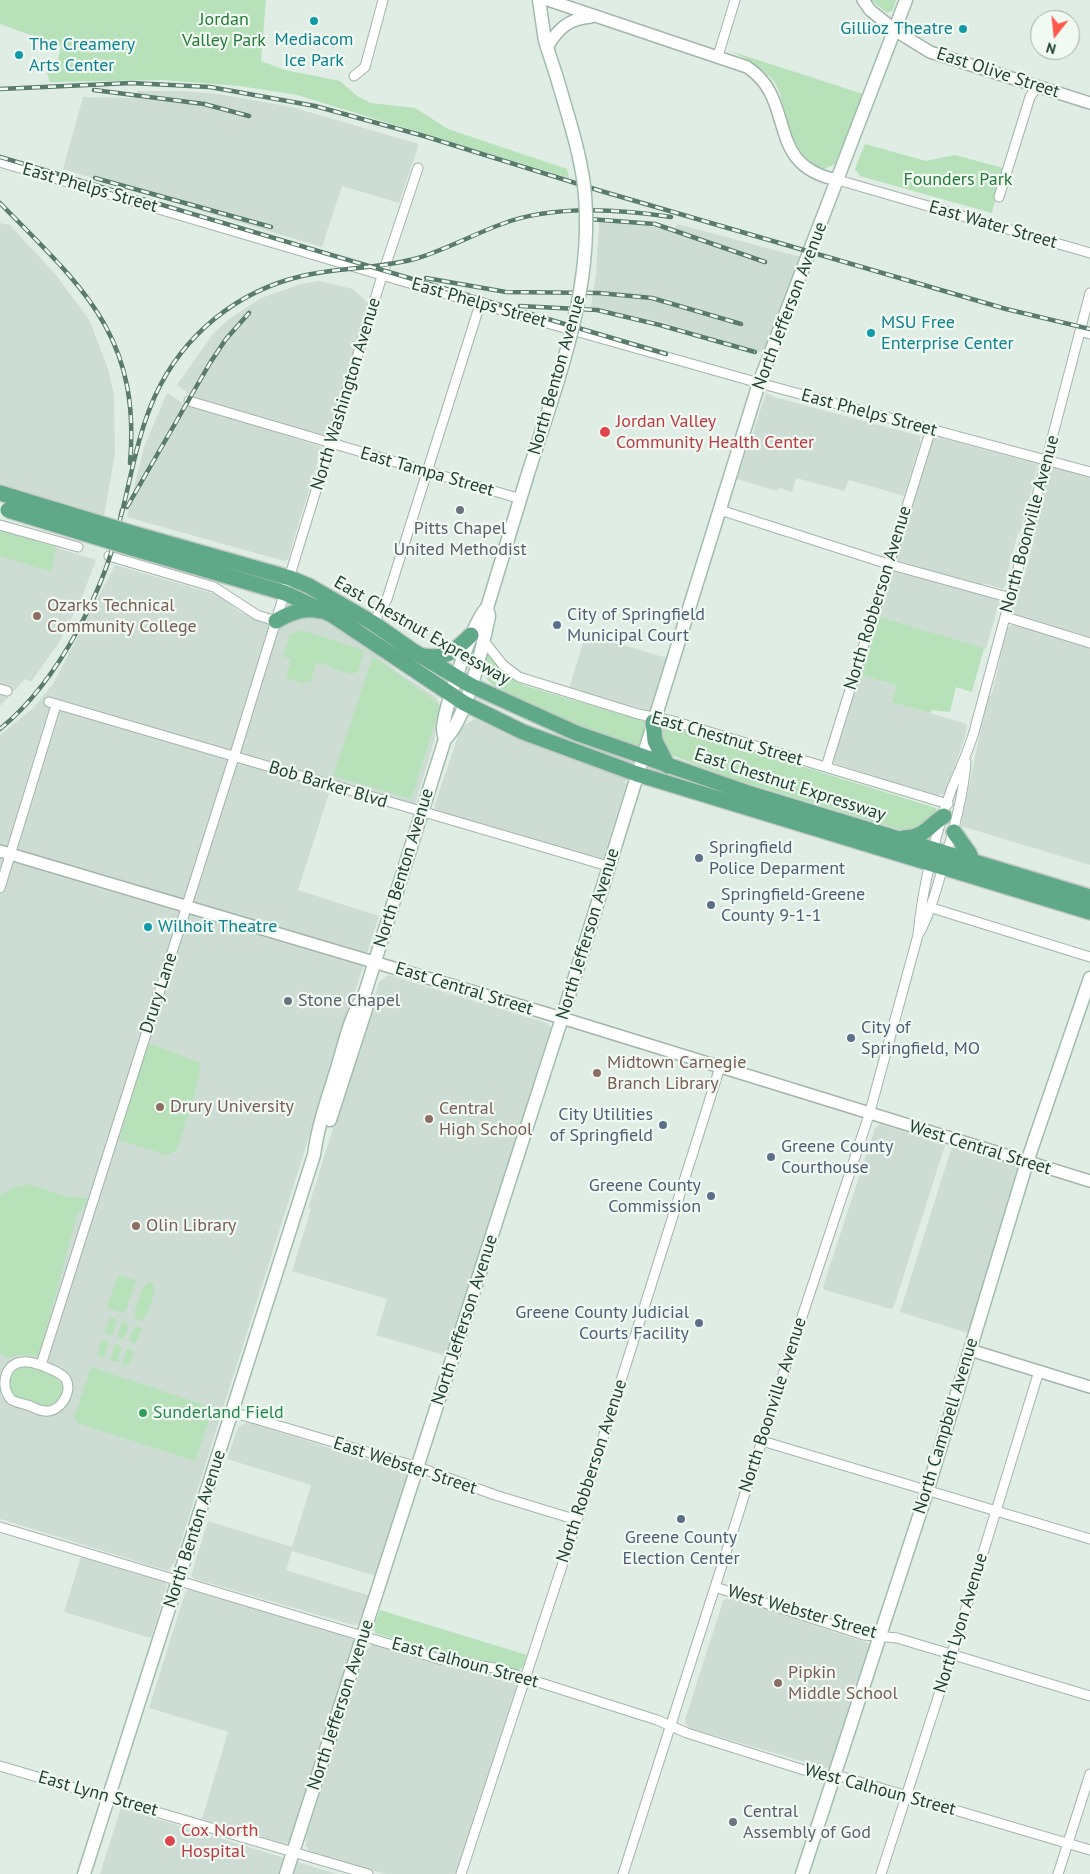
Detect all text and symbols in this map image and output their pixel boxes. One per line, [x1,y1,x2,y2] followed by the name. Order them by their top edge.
[182,9,266,52] park label: Jordan Valley Park
[1030,10,1080,60] north arrow
[308,15,320,27] marker: Mediacom Ice Park
[840,18,953,40] place label: Gillioz Theatre
[957,23,969,35] marker: Gillioz Theatre
[275,29,353,72] place label: Mediacom Ice Park
[29,34,135,76] place label: The Creamery Arts Center
[1044,39,1058,58] text: N
[934,43,1062,103] street label: East Olive Street
[13,49,25,61] marker: The Creamery Arts Center
[20,158,160,218] street label: East Phelps Street
[904,169,1012,191] park label: Founders Park
[927,196,1059,254] street label: East Water Street
[748,219,832,393] street label: North Jefferson Avenue
[409,273,549,333] street label: East Phelps Street
[524,293,590,457] street label: North Benton Avenue
[306,295,386,493] street label: North Washington Avenue
[881,312,1014,354] place label: MSU Free Enterprise Center
[865,327,877,339] marker: MSU Free Enterprise Center
[799,385,939,441] street label: East Phelps Street
[616,411,814,454] place label: Jordan Valley Community Health Center
[598,425,612,439] marker: Jordan Valley Community Health Center
[996,433,1064,615] street label: North Boonville Avenue
[358,443,496,501] street label: East Tampa Street
[840,503,916,693] street label: North Robberson Avenue
[454,504,466,516] marker: Pitts Chapel United Methodist
[393,518,527,560] place label: Pitts Chapel United Methodist
[330,572,514,690] street label: East Chestnut Expressway
[47,595,197,638] place label: Ozarks Technical Community College
[567,604,705,646] place label: City of Springfield Municipal Court
[31,610,43,622] marker: Ozarks Technical Community College
[551,619,563,631] marker: City of Springfield Municipal Court
[649,707,805,771] street label: East Chestnut Street
[692,744,888,826] street label: East Chestnut Expressway
[266,757,390,813] street label: Bob Barker Blvd
[370,786,438,950] street label: North Benton Avenue
[709,837,845,880] place label: Springfield Police Deparment
[552,846,624,1022] street label: North Jefferson Avenue
[693,852,705,864] marker: Springfield Police Deparment
[721,884,865,926] place label: Springfield-Greene County 9-1-1
[705,899,717,911] marker: Springfield-Greene County 9-1-1
[158,916,277,938] place label: Wilhoit Theatre
[142,921,154,933] marker: Wilhoit Theatre
[136,950,182,1036] street label: Drury Lane
[393,958,535,1020] street label: East Central Street
[298,990,400,1012] place label: Stone Chapel
[282,995,294,1007] marker: Stone Chapel
[861,1017,980,1060] place label: City of Springfield, MO
[845,1032,857,1044] marker: City of Springfield, MO
[607,1052,746,1094] place label: Midtown Carnegie Branch Library
[591,1067,603,1079] marker: Midtown Carnegie Branch Library
[170,1096,294,1118] place label: Drury University
[439,1098,532,1140] place label: Central High School
[154,1101,166,1113] marker: Drury University
[549,1104,653,1146] place label: City Utilities of Springfield
[423,1113,435,1125] marker: Central High School
[906,1116,1054,1180] street label: West Central Street
[657,1119,669,1131] marker: City Utilities of Springfield
[781,1136,893,1178] place label: Greene County Courthouse
[765,1151,777,1163] marker: Greene County Courthouse
[589,1175,701,1218] place label: Greene County Commission
[705,1190,717,1202] marker: Greene County Commission
[146,1215,236,1237] place label: Olin Library
[130,1220,142,1232] marker: Olin Library
[427,1232,503,1408] street label: North Jefferson Avenue
[515,1302,689,1345] place label: Greene County Judicial Courts Facility
[734,1315,812,1495] street label: North Boonville Avenue
[693,1317,705,1329] marker: Greene County Judicial Courts Facility
[909,1335,983,1517] street label: North Campbell Avenue
[552,1377,632,1565] street label: North Robberson Avenue
[153,1402,284,1424] place label: Sunderland Field
[137,1407,149,1419] marker: Sunderland Field
[331,1433,479,1499] street label: East Webster Street
[159,1447,231,1611] street label: North Benton Avenue
[675,1513,687,1525] marker: Greene County Election Center
[623,1527,739,1570] place label: Greene County Election Center
[929,1550,993,1696] street label: North Lyon Avenue
[725,1580,879,1644] street label: West Webster Street
[303,1617,379,1793] street label: North Jefferson Avenue
[389,1633,541,1693] street label: East Calhoun Street
[788,1662,898,1705] place label: Pipkin Middle School
[772,1677,784,1689] marker: Pipkin Middle School
[802,1759,958,1821] street label: West Calhoun Street
[36,1767,160,1821] street label: East Lynn Street
[743,1801,871,1844] place label: Central Assembly of God
[727,1816,739,1828] marker: Central Assembly of God
[181,1820,258,1862] place label: Cox North Hospital
[163,1834,177,1848] marker: Cox North Hospital

